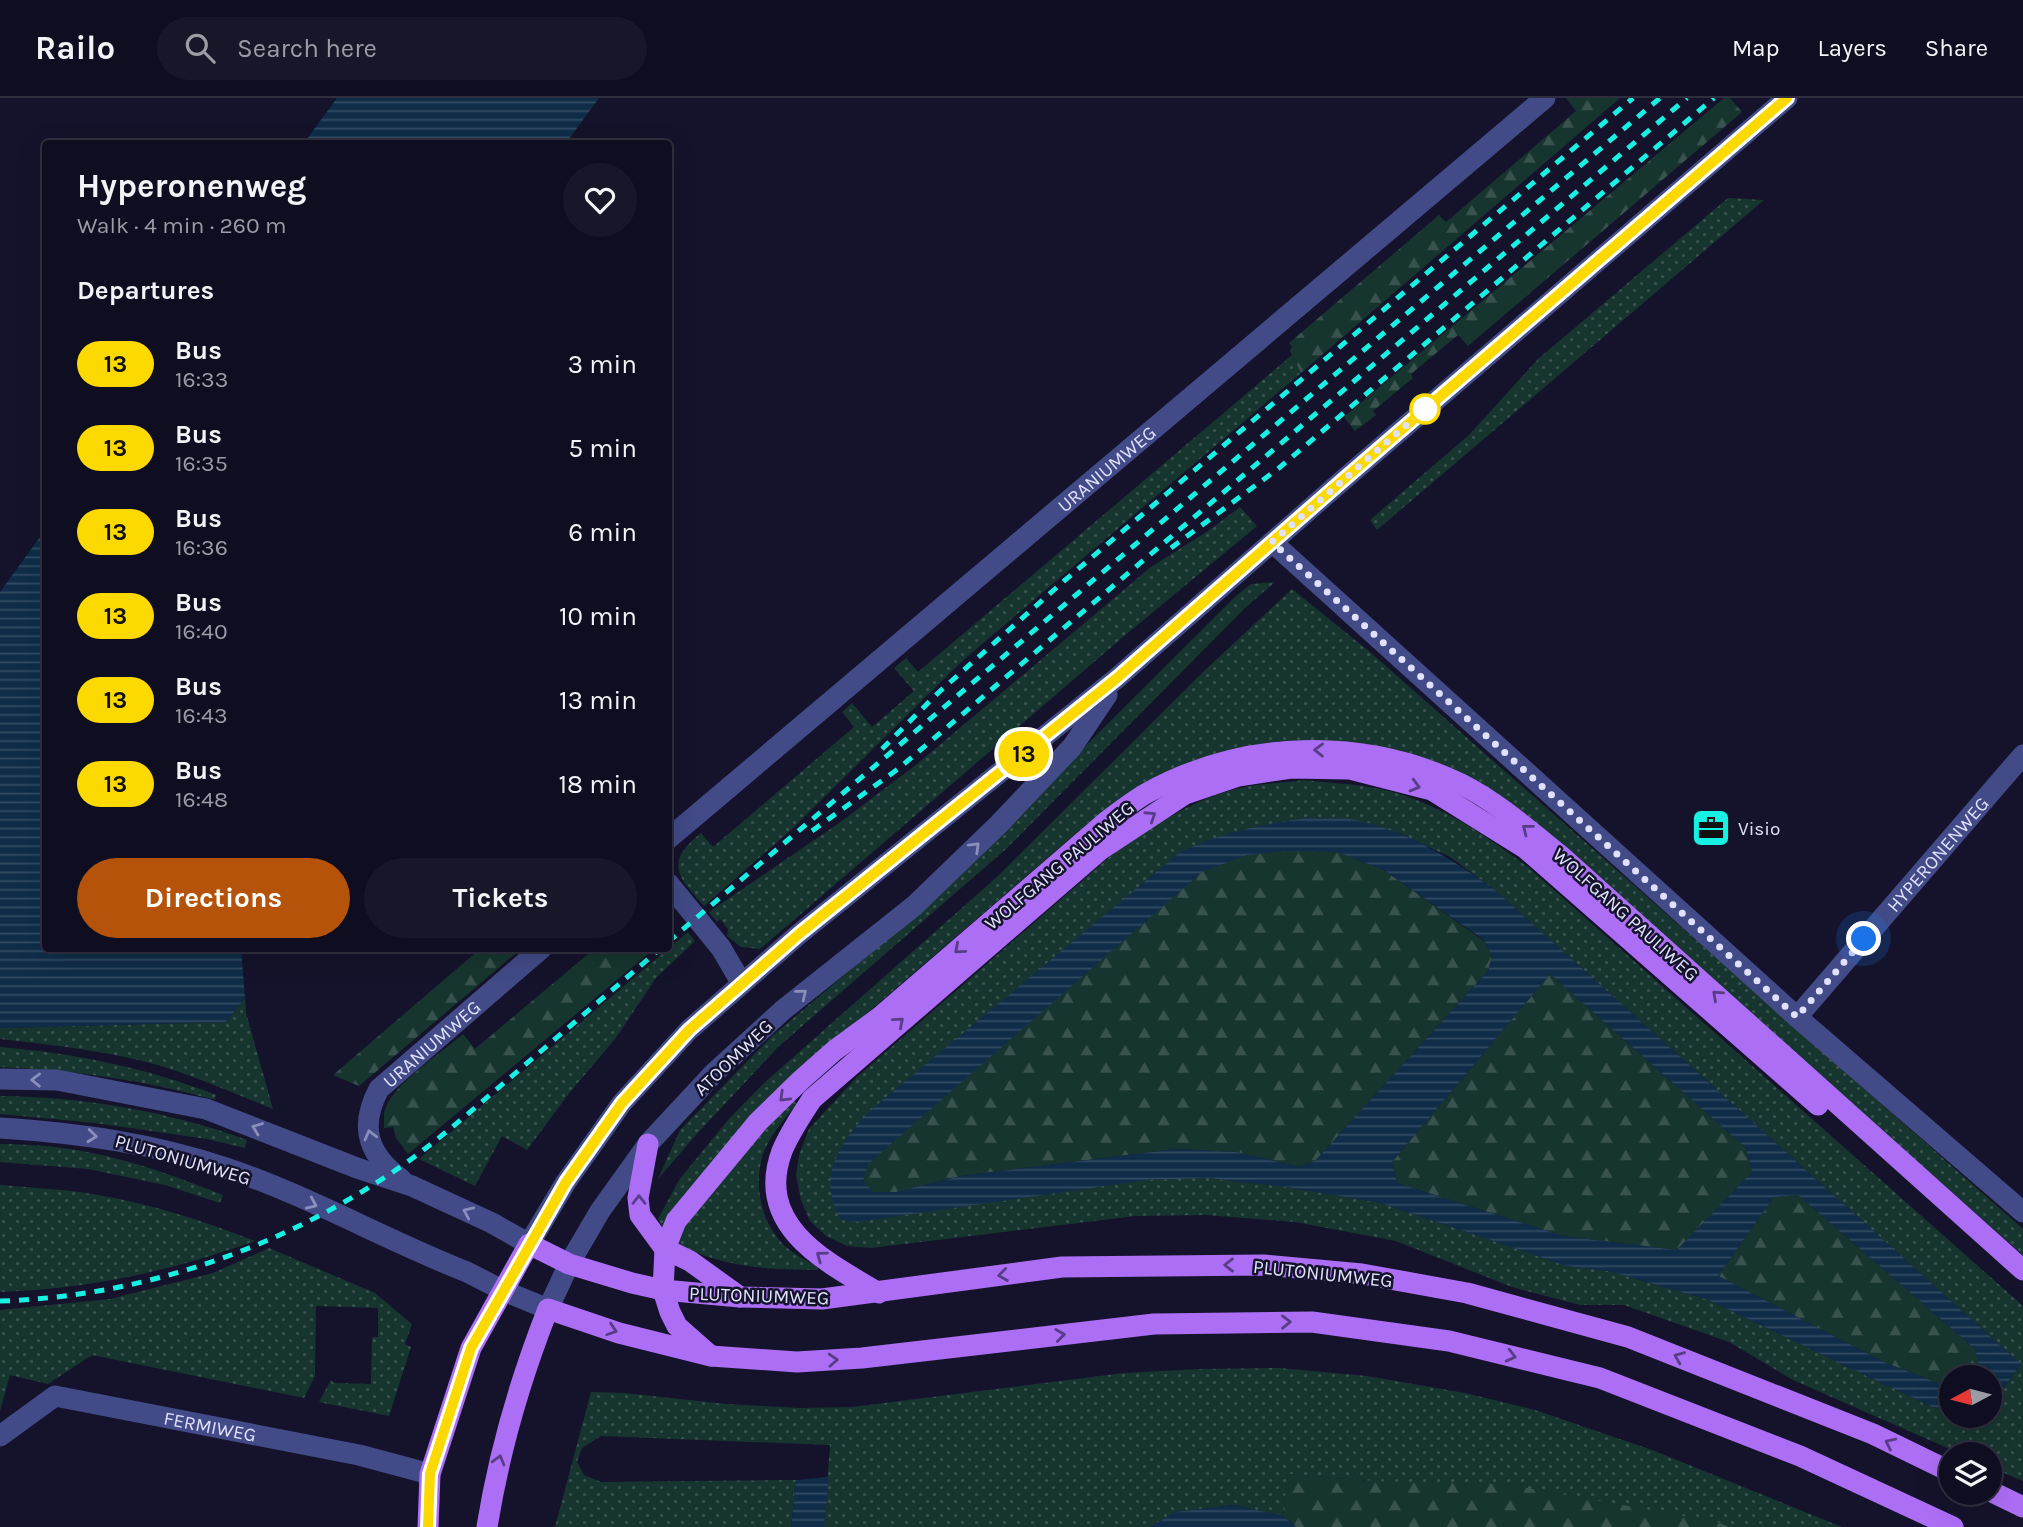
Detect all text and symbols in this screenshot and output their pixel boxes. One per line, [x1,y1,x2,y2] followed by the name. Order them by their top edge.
[157,17,647,80] search box
[35,29,115,67] text: Railo
[181,29,219,67] icon: search
[237,33,377,64] text: Search here
[1732,34,1780,62] text: Map
[1818,34,1887,62] text: Layers
[1925,34,1988,62] text: Share
[563,163,637,237] button: heart
[77,167,306,205] text: Hyperonenweg
[77,212,287,239] text: Walk · 4 min · 260 m
[77,275,214,306] text: Departures
[175,335,222,366] text: Bus
[568,349,637,380] text: 3 min
[104,350,127,378] text: 13
[175,366,228,393] text: 16:33
[1410,394,1440,424] unlabelled marker
[175,419,222,450] text: Bus
[1053,422,1161,517] street label: URANIUMWEG
[568,433,637,464] text: 5 min
[104,434,127,462] text: 13
[175,450,228,477] text: 16:35
[175,503,222,534] text: Bus
[568,517,637,548] text: 6 min
[104,518,127,546] text: 13
[175,534,228,561] text: 16:36
[175,587,222,618] text: Bus
[559,601,637,632] text: 10 min
[104,602,127,630] text: 13
[175,618,228,645] text: 16:40
[175,671,222,702] text: Bus
[559,685,637,716] text: 13 min
[104,686,127,714] text: 13
[175,702,228,729] text: 16:43
[992,731,1056,777] line badge: 13
[1012,740,1036,768] text: 13
[1313,742,1324,757] one-way arrow
[175,755,222,786] text: Bus
[558,769,637,800] text: 18 min
[104,770,127,798] text: 13
[1409,778,1421,792] one-way arrow
[175,786,228,813] text: 16:48
[1883,793,1994,917] street label: HYPERONENWEG
[980,797,1139,935] street label: WOLFGANG PAULIWEG
[1690,807,1732,849] office icon: Visio
[1143,812,1156,825] one-way arrow
[1738,818,1780,840] place label: Visio
[1523,825,1536,837] one-way arrow
[967,842,980,855] one-way arrow
[1548,844,1703,986] street label: WOLFGANG PAULIWEG
[77,858,350,938] button: Directions
[364,858,637,938] button: Tickets
[1846,921,1881,956] your location
[954,941,967,953] one-way arrow
[794,990,807,1002] one-way arrow
[1712,991,1725,1003] one-way arrow
[379,996,485,1093] street label: URANIUMWEG
[690,1015,777,1100] street label: ATOOMWEG
[891,1018,904,1030] one-way arrow
[30,1072,41,1087] one-way arrow
[780,1088,793,1101] one-way arrow
[252,1122,264,1136] one-way arrow
[87,1129,98,1144] one-way arrow
[112,1130,253,1190] street label: PLUTONIUMWEG
[364,1130,378,1142] one-way arrow
[631,1194,647,1205] one-way arrow
[305,1196,317,1210] one-way arrow
[463,1206,476,1220] one-way arrow
[816,1252,829,1265] one-way arrow
[1252,1256,1394,1292] street label: PLUTONIUMWEG
[1224,1257,1234,1273] one-way arrow
[997,1268,1008,1283] one-way arrow
[688,1283,829,1309] street label: PLUTONIUMWEG
[1282,1314,1292,1330] one-way arrow
[606,1322,618,1336] one-way arrow
[1054,1328,1065,1343] one-way arrow
[1505,1348,1517,1362] one-way arrow
[1674,1351,1686,1365] one-way arrow
[828,1352,839,1367] one-way arrow
[1939,1365,2002,1428] north arrow
[1939,1365,2002,1505] map controls
[162,1407,258,1447] street label: FERMIWEG
[1885,1437,1897,1451] one-way arrow
[1939,1442,2002,1505] button: layers
[491,1454,505,1466] one-way arrow

